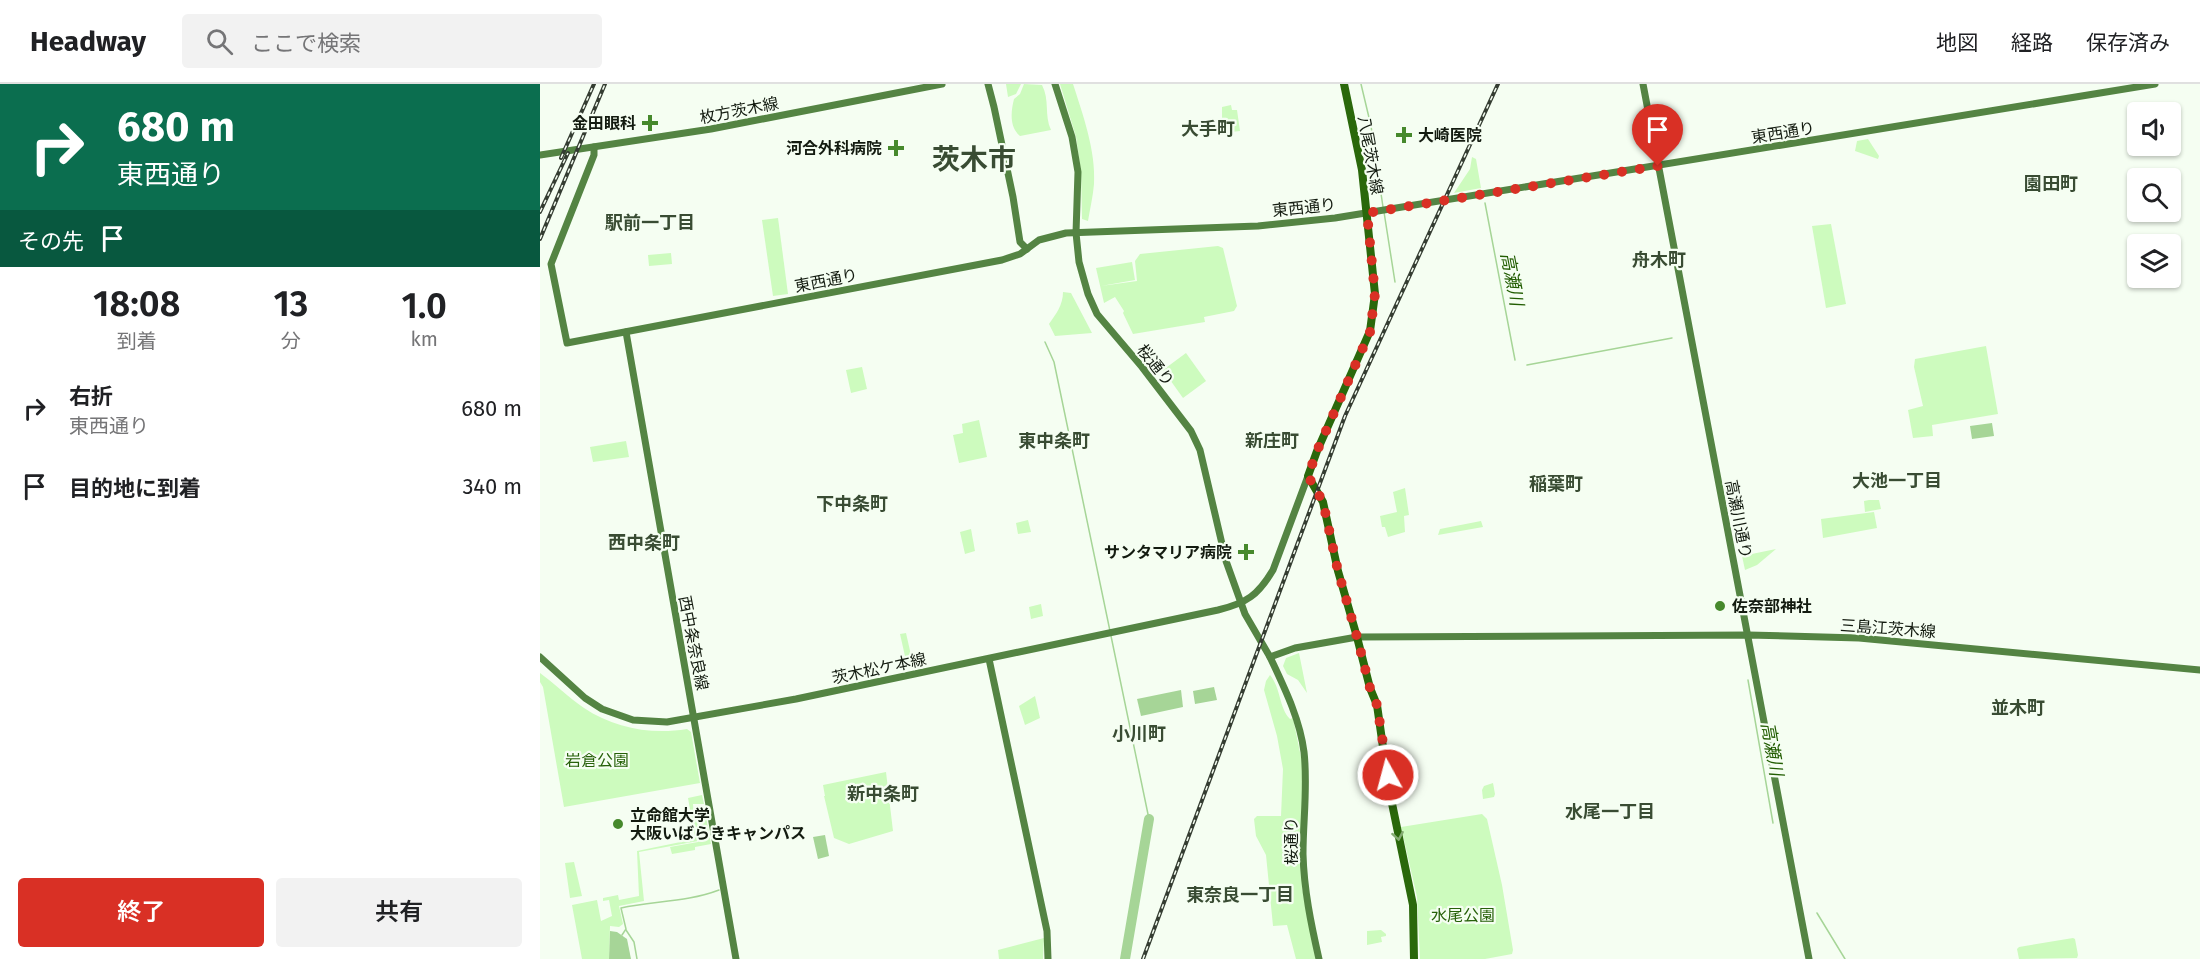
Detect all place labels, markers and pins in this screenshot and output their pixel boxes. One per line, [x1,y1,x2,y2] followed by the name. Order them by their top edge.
[1632,104,1683,166] pin
[572,114,636,133] place label: 金田眼科
[641,114,659,132] marker: 金田眼科
[1395,126,1413,144] marker: 大崎医院
[1418,126,1482,145] place label: 大崎医院
[786,139,882,158] place label: 河合外科病院
[887,139,905,157] marker: 河合外科病院
[1104,543,1232,562] place label: サンタマリア病院
[1237,543,1255,561] marker: サンタマリア病院
[1731,597,1812,616] place label: 佐奈部神社
[1713,599,1727,613] marker: 佐奈部神社
[630,806,806,843] place label: 立命館大学 大阪いばらきキャンパス
[611,817,625,831] marker: 立命館大学 大阪いばらきキャンパス

